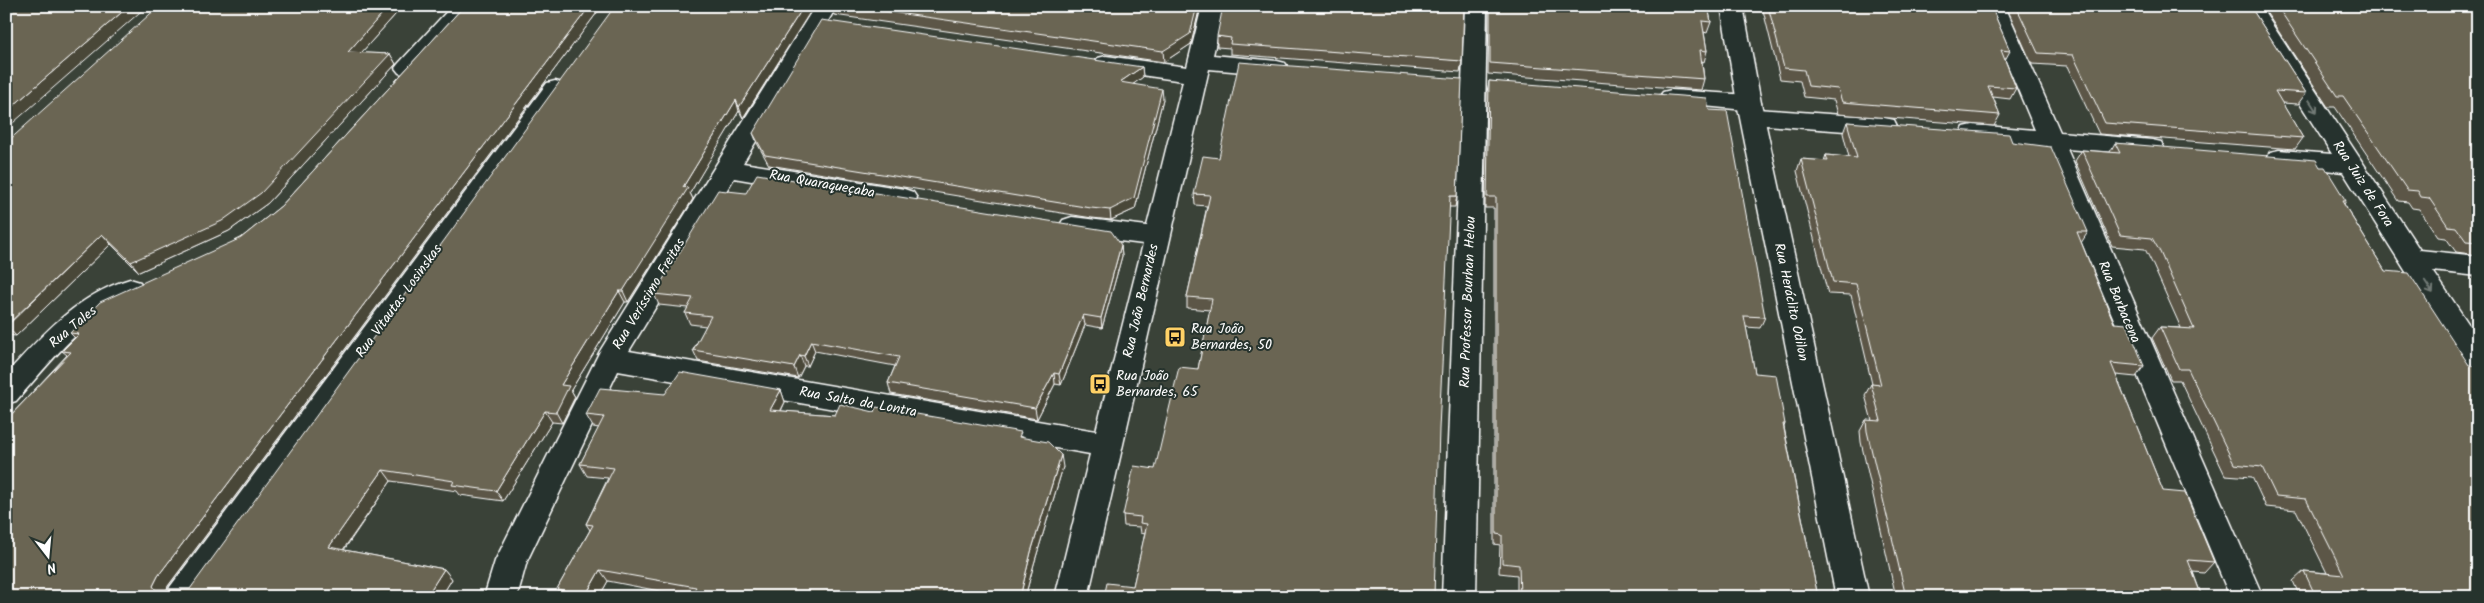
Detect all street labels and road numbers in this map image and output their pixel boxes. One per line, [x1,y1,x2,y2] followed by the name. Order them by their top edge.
[2327,136,2399,232] street label: Rua Juiz de Fora
[767,164,877,204] street label: Rua Quaraqueçaba
[1454,216,1482,388] street label: Rua Professor Bourhan Helou
[607,234,691,354] street label: Rua Veríssimo Freitas
[350,240,448,362] street label: Rua Vitautas Losinskas
[1768,241,1814,363] street label: Rua Heráclito Odilon
[1117,242,1165,360] street label: Rua João Bernardes
[2092,257,2146,347] street label: Rua Barbacena
[44,300,102,354] street label: Rua Tales
[797,381,919,423] street label: Rua Salto da Lontra

